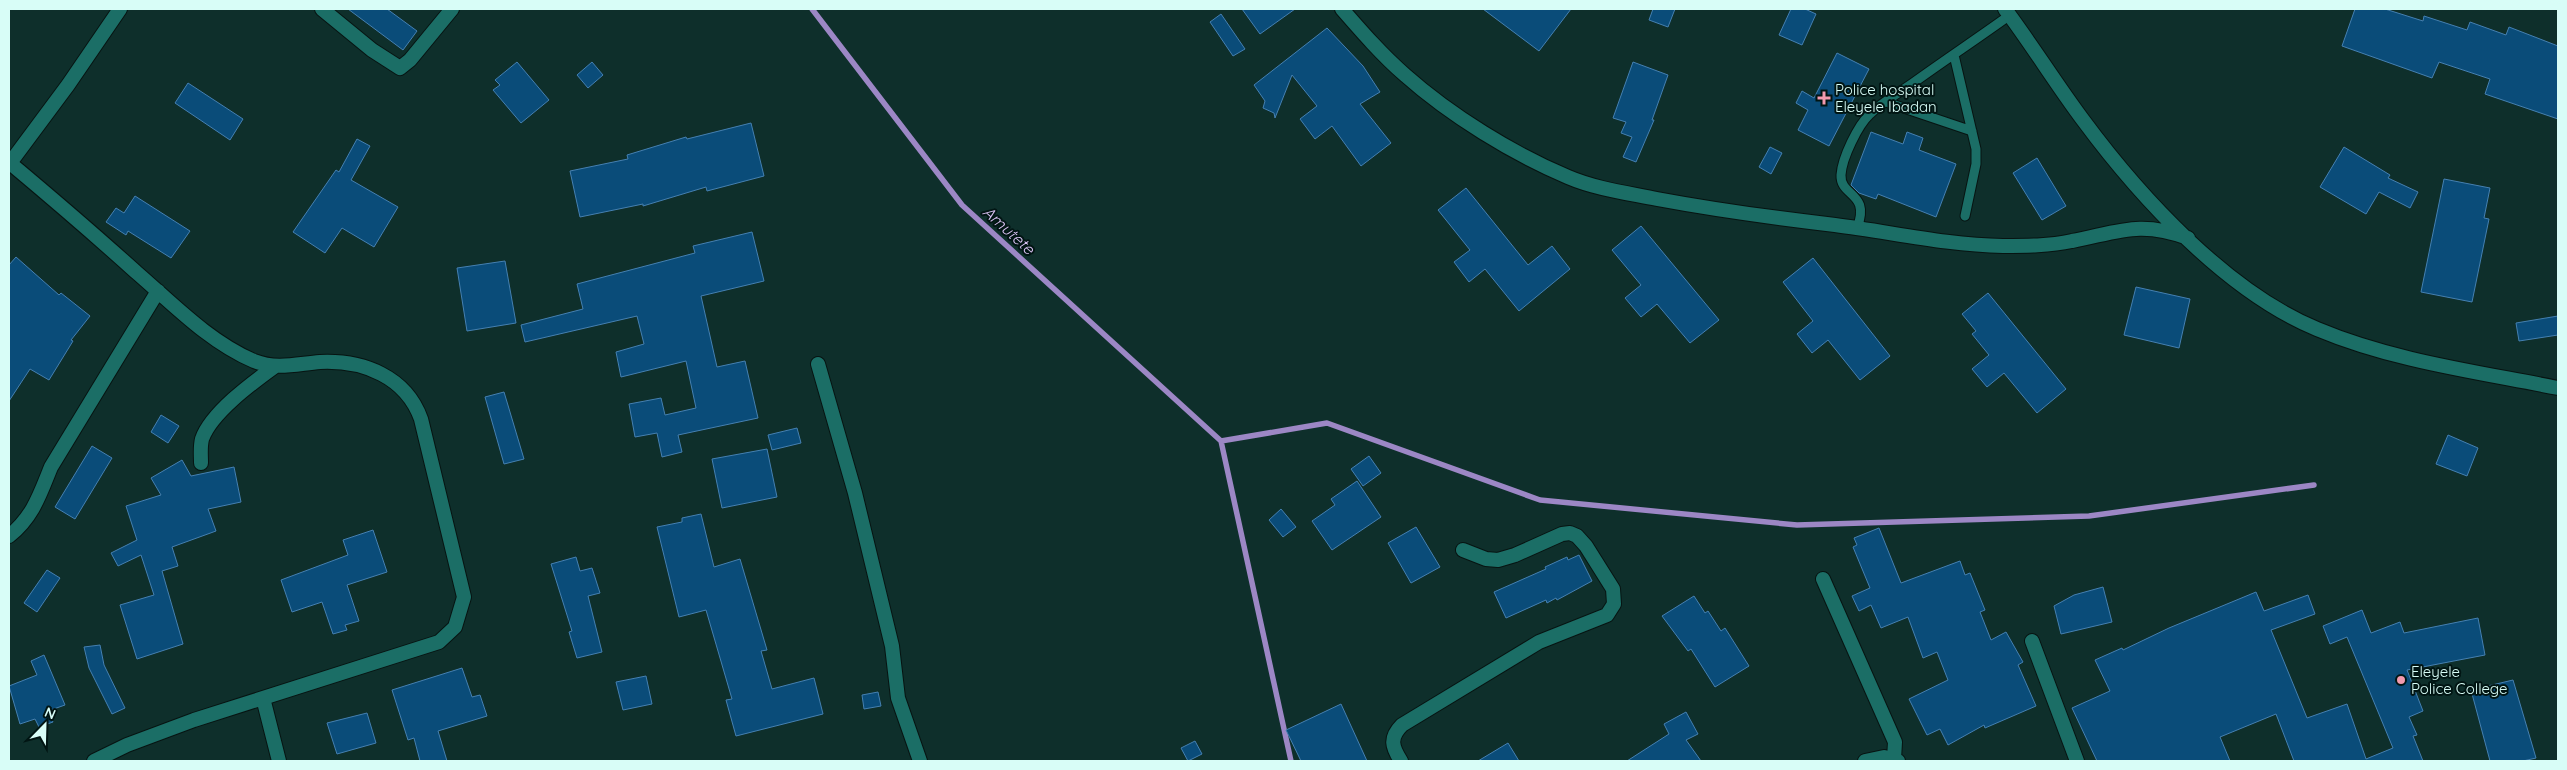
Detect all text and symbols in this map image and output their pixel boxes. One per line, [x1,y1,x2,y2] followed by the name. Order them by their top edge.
[1835,80,1937,116] place label: Police hospital Eleyele Ibadan
[1817,91,1831,105] marker: Police hospital Eleyele Ibadan
[979,202,1040,259] water label: Amutete
[2411,662,2507,698] place label: Eleyele Police College
[2395,674,2407,686] marker: Eleyele Police College
[20,700,70,750] north arrow
[42,703,58,723] text: N

